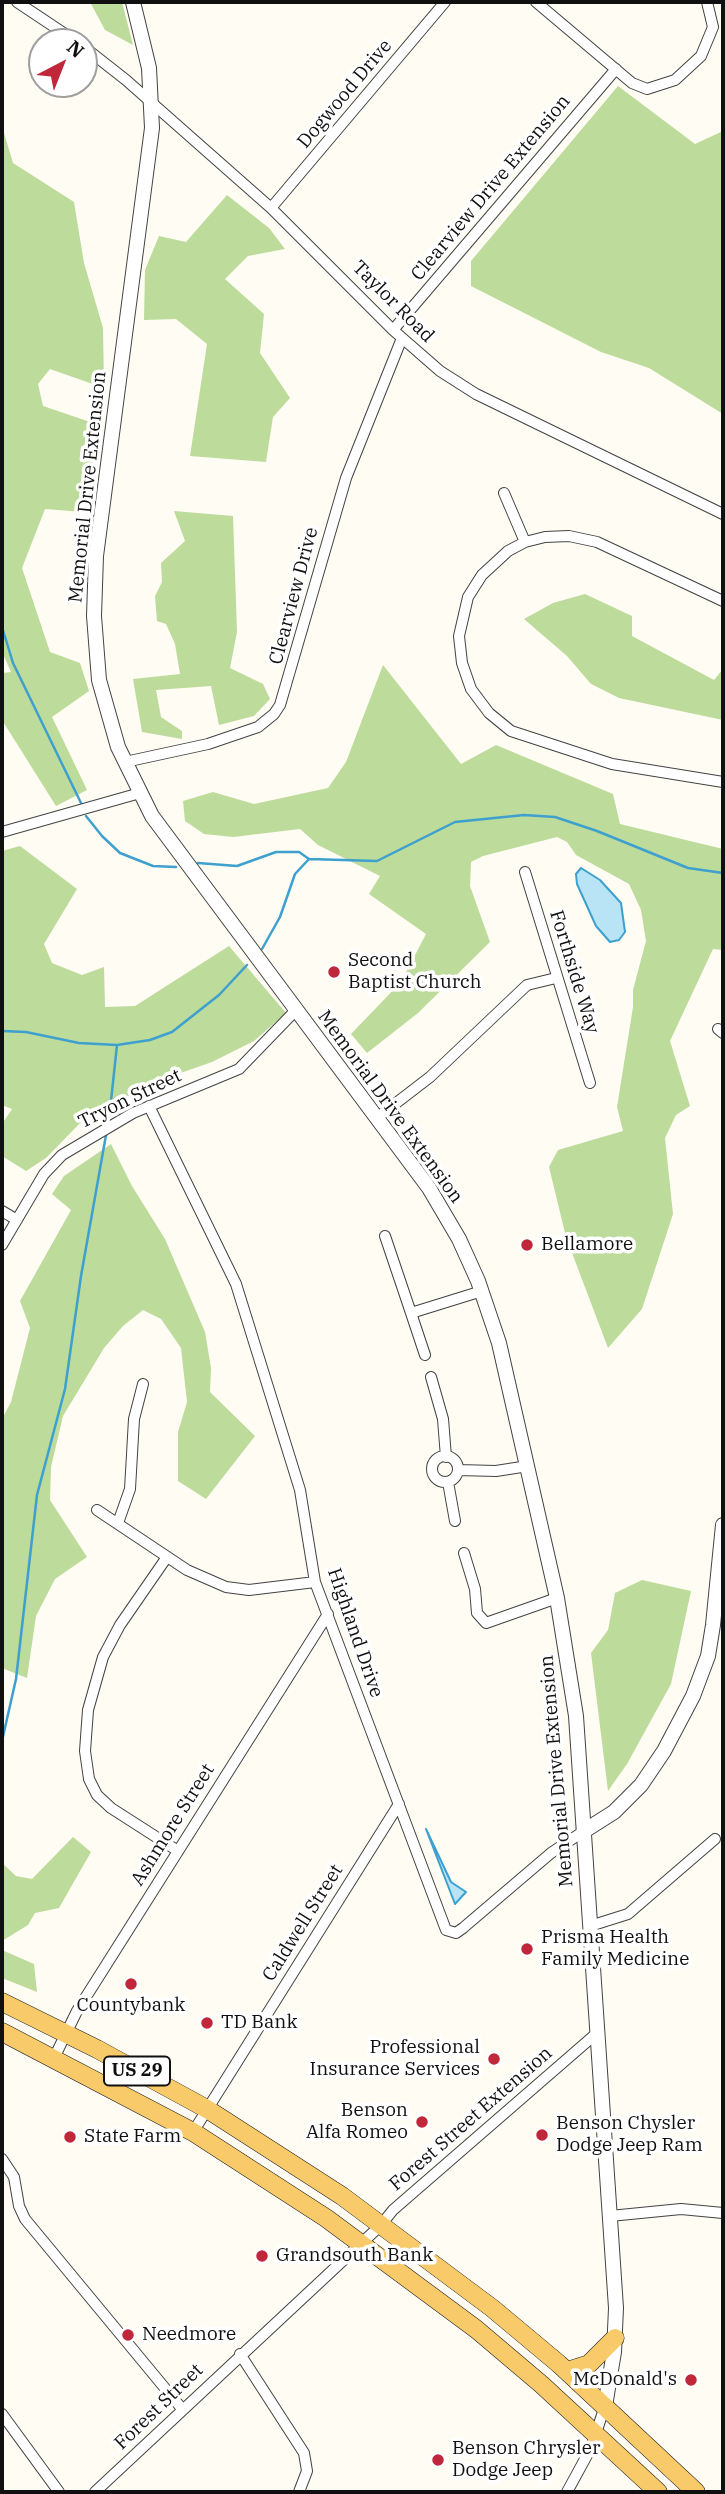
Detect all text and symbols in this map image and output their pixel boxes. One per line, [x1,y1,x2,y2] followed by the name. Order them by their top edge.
[28,28,98,98] north arrow
[62,35,89,63] text: N
[293,35,397,153] street label: Dogwood Drive
[407,90,575,286] street label: Clearview Drive Extension
[347,256,439,348] street label: Taylor Road
[64,370,112,604] street label: Memorial Drive Extension
[265,525,323,667] street label: Clearview Drive
[544,907,604,1037] street label: Forthside Way
[348,950,482,994] place label: Second Baptist Church
[326,964,342,980] marker: Second Baptist Church
[312,1006,468,1208] street label: Memorial Drive Extension
[75,1064,185,1134] street label: Tryon Street
[541,1234,633,1256] place label: Bellamore
[519,1237,535,1253] marker: Bellamore
[322,1565,388,1701] street label: Highland Drive
[535,1654,579,1888] street label: Memorial Drive Extension
[126,1760,220,1890] street label: Ashmore Street
[258,1860,348,1986] street label: Caldwell Street
[541,1927,689,1971] place label: Prisma Health Family Medicine
[519,1941,535,1957] marker: Prisma Health Family Medicine
[123,1976,139,1992] marker: Countybank
[77,1995,185,2017] place label: Countybank
[221,2012,298,2034] place label: TD Bank
[199,2015,215,2031] marker: TD Bank
[310,2037,480,2081] place label: Professional Insurance Services
[385,2042,557,2196] street label: Forest Street Extension
[486,2051,502,2067] marker: Professional Insurance Services
[104,2056,170,2085] road number: US 29
[306,2100,408,2144] place label: Benson Alfa Romeo
[556,2113,703,2157] place label: Benson Chysler Dodge Jeep Ram
[414,2114,430,2130] marker: Benson Alfa Romeo
[84,2126,181,2148] place label: State Farm
[534,2127,550,2143] marker: Benson Chysler Dodge Jeep Ram
[62,2129,78,2145] marker: State Farm
[276,2245,433,2267] place label: Grandsouth Bank
[254,2248,270,2264] marker: Grandsouth Bank
[142,2324,236,2346] place label: Needmore
[120,2327,136,2343] marker: Needmore
[110,2359,208,2455] street label: Forest Street
[573,2369,677,2391] place label: McDonald's
[683,2372,699,2388] marker: McDonald's
[452,2438,600,2482] place label: Benson Chrysler Dodge Jeep
[430,2452,446,2468] marker: Benson Chrysler Dodge Jeep

